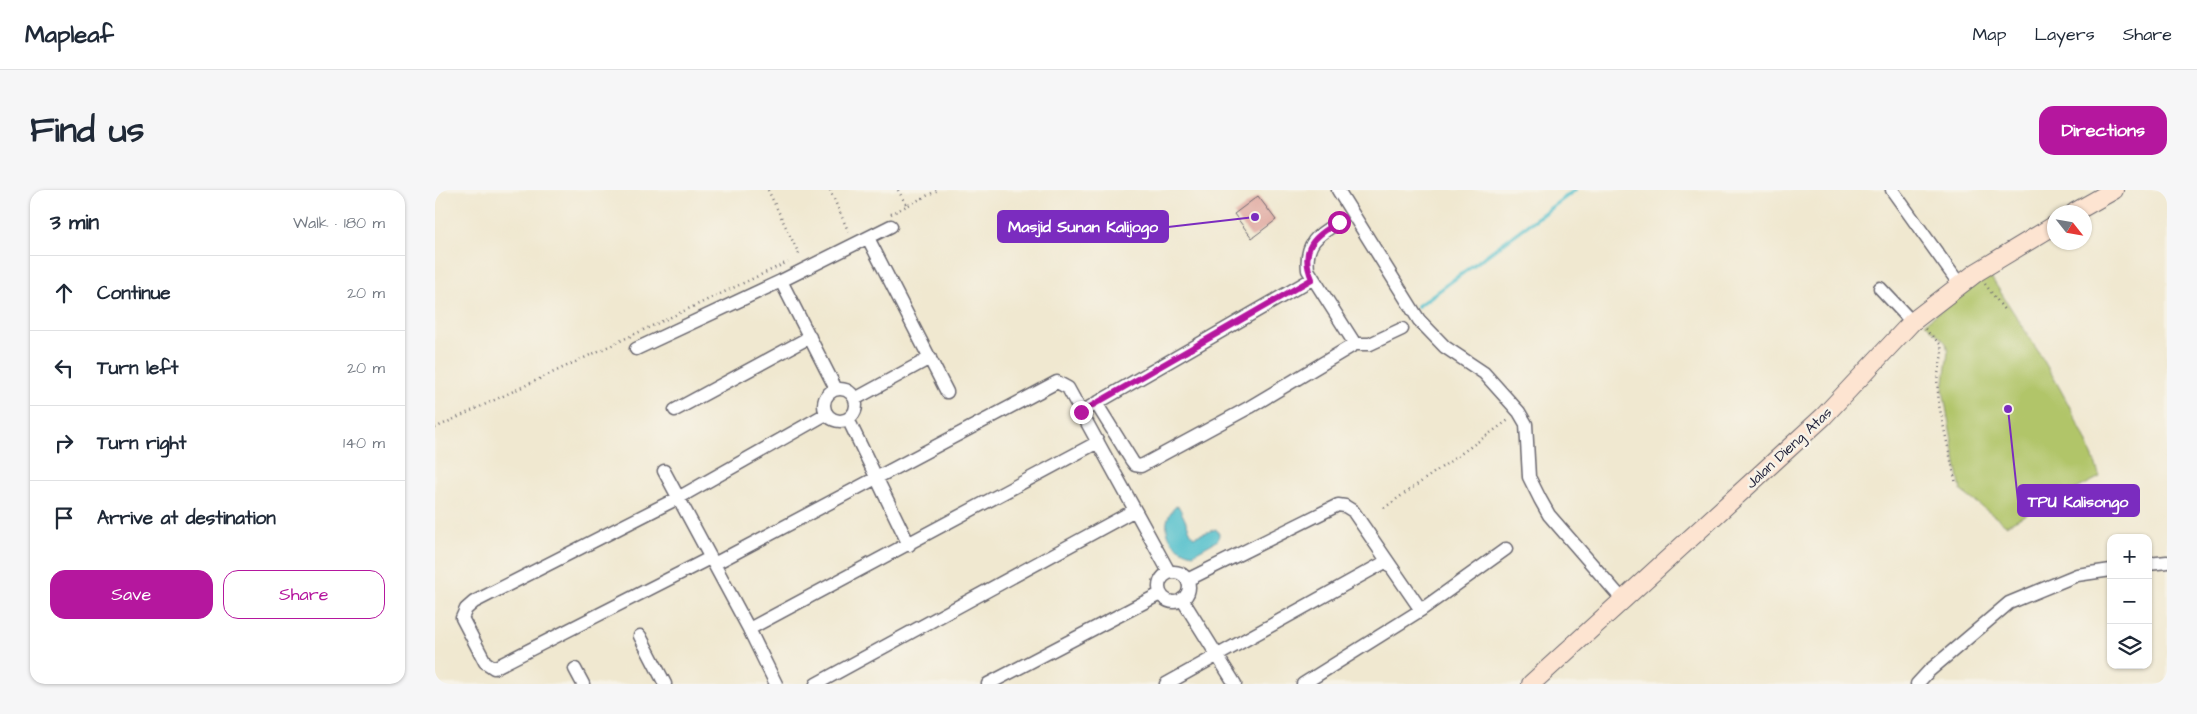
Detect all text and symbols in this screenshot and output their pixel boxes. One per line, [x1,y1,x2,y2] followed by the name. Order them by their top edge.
[25,18,114,52] text: Mapleaf
[1972,22,2006,47] text: Map
[2034,22,2095,47] text: Layers
[2123,22,2172,47] text: Share
[30,106,144,155] text: Find us
[2039,106,2167,155] button: Directions
[2047,205,2092,250] north arrow
[50,208,99,237] text: 3 min
[998,211,1168,242] callout: Masjid Sunan Kalijogo
[1328,211,1351,234] route start
[293,212,385,234] text: Walk · 180 m
[1008,216,1159,240] text: Masjid Sunan Kalijogo
[50,279,78,307] icon: ahead
[97,280,171,307] text: Continue
[347,282,385,304] text: 20 m
[50,354,78,382] icon: left
[97,355,178,382] text: Turn left
[347,357,385,379] text: 20 m
[1070,401,1093,424] route end
[1741,402,1838,494] street label: Jalan Dieng Atas
[50,429,78,457] icon: right
[97,430,186,457] text: Turn right
[343,432,385,454] text: 140 m
[2018,485,2139,516] callout: TPU Kalisongo
[2027,491,2129,515] text: TPU Kalisongo
[50,504,78,532] icon: arrive
[97,505,276,532] text: Arrive at destination
[2107,534,2152,669] map controls
[2107,534,2152,579] button: +
[50,570,213,619] button: Save
[223,570,385,619] button: Share
[2107,579,2152,624] button: −
[2107,624,2152,669] button: layers

